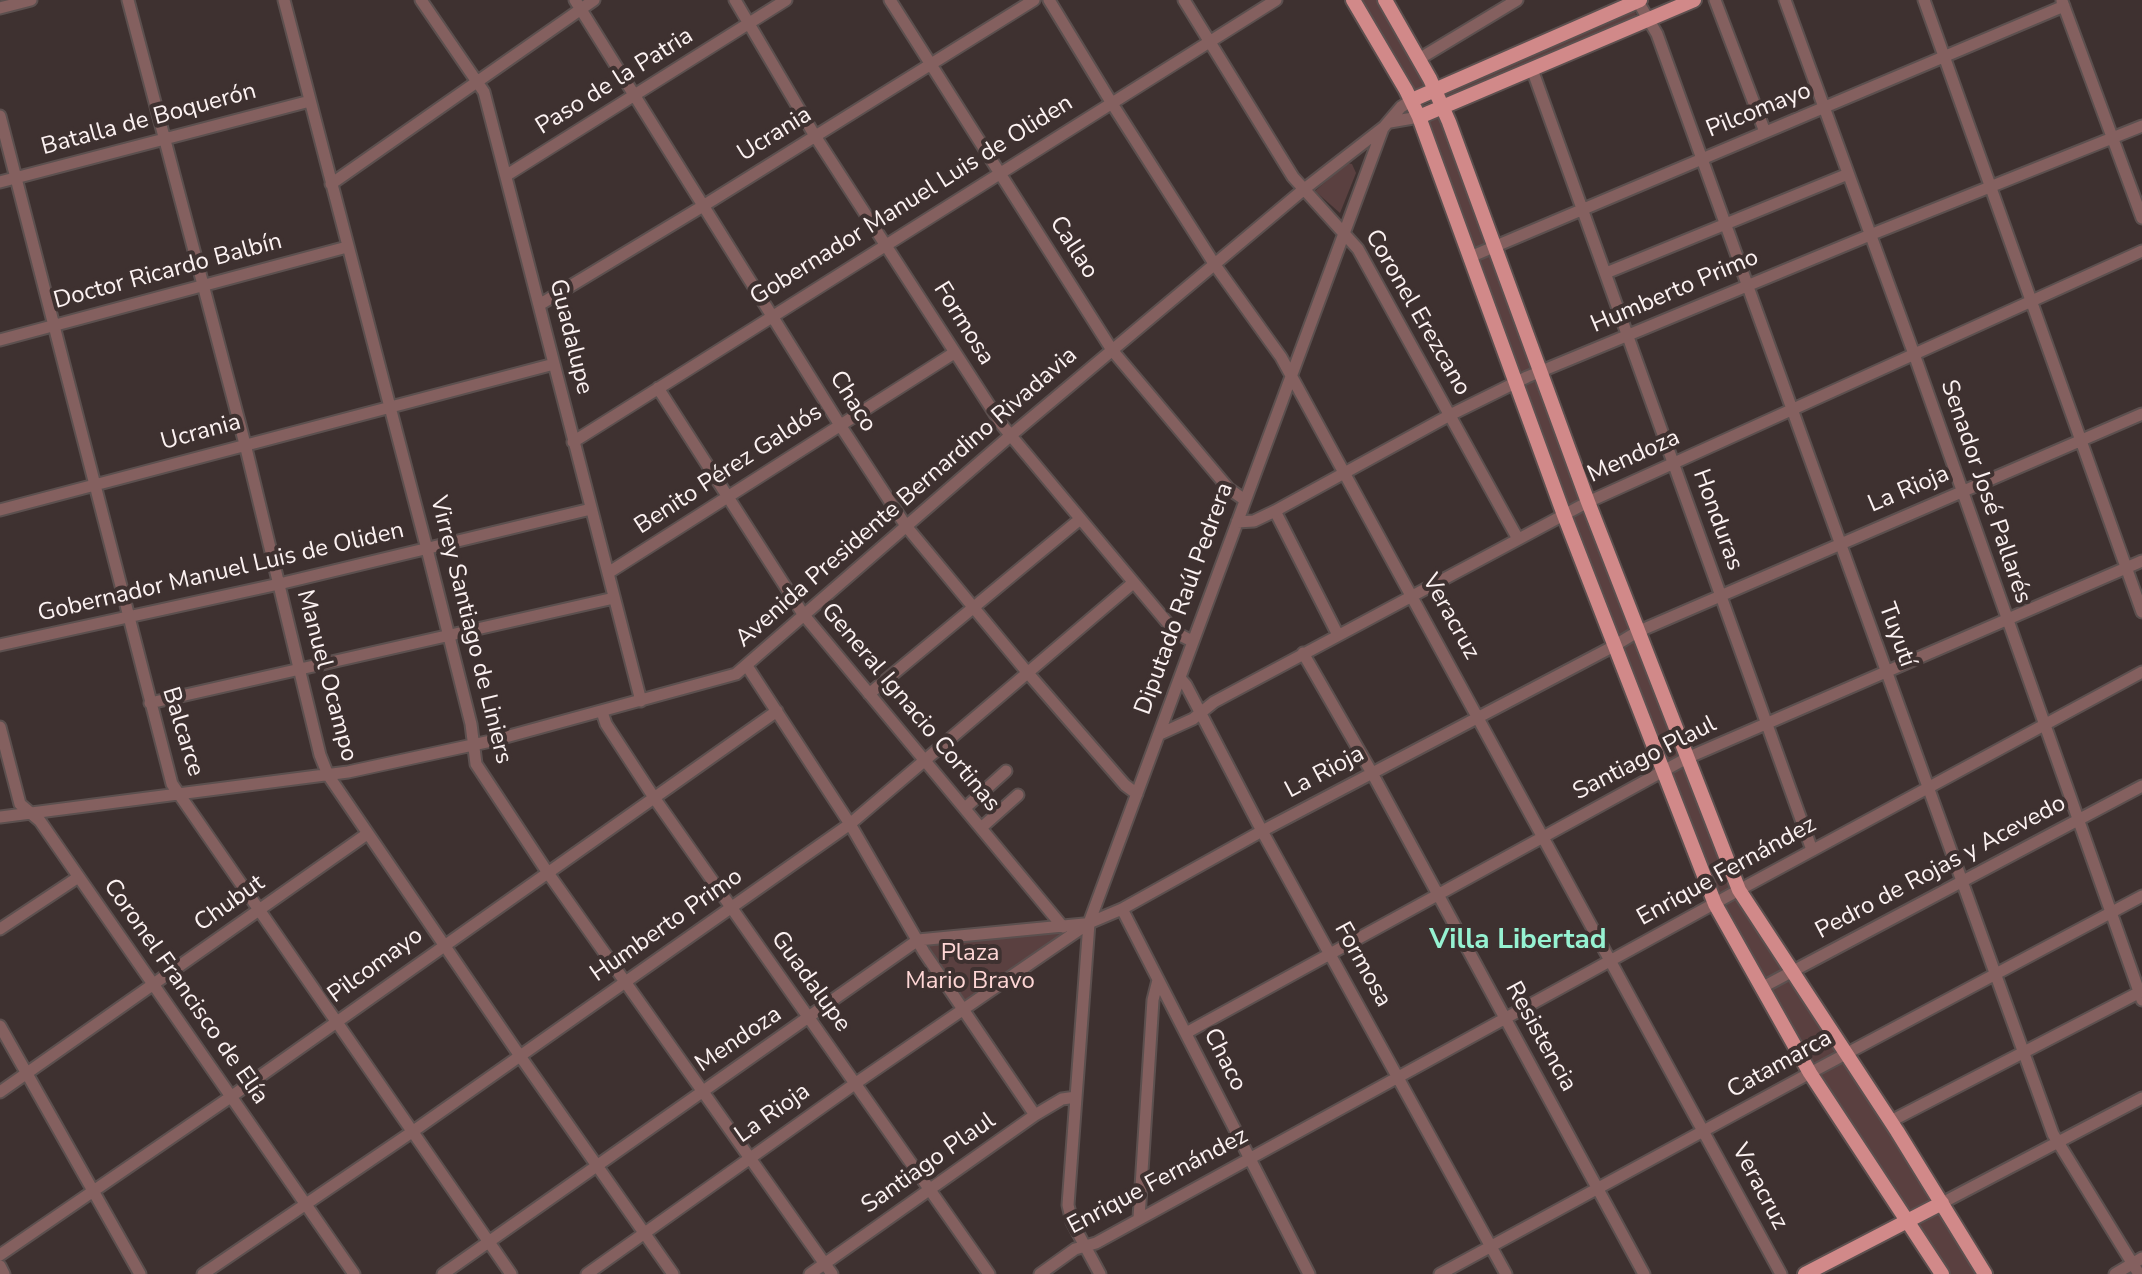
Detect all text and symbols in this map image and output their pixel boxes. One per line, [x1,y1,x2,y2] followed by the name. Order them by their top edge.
[531,22,699,142] street label: Paso de la Patria
[38,77,260,163] street label: Batalla de Boquerón
[1702,77,1816,145] street label: Pilcomayo
[745,89,1079,313] street label: Gobernador Manuel Luis de Oliden
[733,101,817,169] street label: Ucrania
[1042,211,1104,285] street label: Callao
[1358,225,1476,401] street label: Coronel Erezcano
[51,228,285,316] street label: Doctor Ricardo Balbín
[1587,244,1763,340] street label: Humberto Primo
[542,276,598,398] street label: Guadalupe
[926,277,1000,371] street label: Formosa
[730,342,1084,654] street label: Avenida Presidente Bernardino Rivadavia
[822,366,882,438] street label: Chaco
[1933,376,2037,608] street label: Senador José Pallarés
[630,399,828,541] street label: Benito Pérez Galdós
[158,409,244,457] street label: Ucrania
[1583,424,1685,490] street label: Mendoza
[1864,460,1954,520] street label: La Rioja
[1685,466,1749,574] street label: Honduras
[1130,479,1240,719] street label: Diputado Raúl Pedrera
[423,493,517,767] street label: Virrey Santiago de Liniers
[35,517,407,629] street label: Gobernador Manuel Luis de Oliden
[1415,569,1485,665] street label: Veracruz
[289,587,363,765] street label: Manuel Ocampo
[814,598,1006,818] street label: General Ignacio Cortinas
[1871,599,1921,671] street label: Tuyutí
[155,684,209,780] street label: Balcarce
[1569,711,1721,807] street label: Santiago Plaul
[1281,740,1369,806] street label: La Rioja
[1811,790,2071,946] street label: Pedro de Rojas y Acevedo
[1633,811,1821,933] street label: Enrique Fernández
[585,863,749,989] street label: Humberto Primo
[189,870,271,938] street label: Chubut
[96,874,274,1110] street label: Coronel Francisco de Elía
[1327,917,1397,1013] street label: Formosa
[323,922,429,1010] street label: Pilcomayo
[1429,924,1607,958] district label: Villa Libertad
[764,926,856,1038] street label: Guadalupe
[905,940,1035,996] park label: Plaza Mario Bravo
[1498,977,1582,1097] street label: Resistencia
[690,1001,788,1079] street label: Mendoza
[1196,1024,1252,1096] street label: Chaco
[1723,1025,1837,1105] street label: Catamarca
[730,1078,816,1150] street label: La Rioja
[856,1107,1002,1221] street label: Santiago Plaul
[1063,1122,1253,1242] street label: Enrique Fernández
[1724,1139,1794,1235] street label: Veracruz

